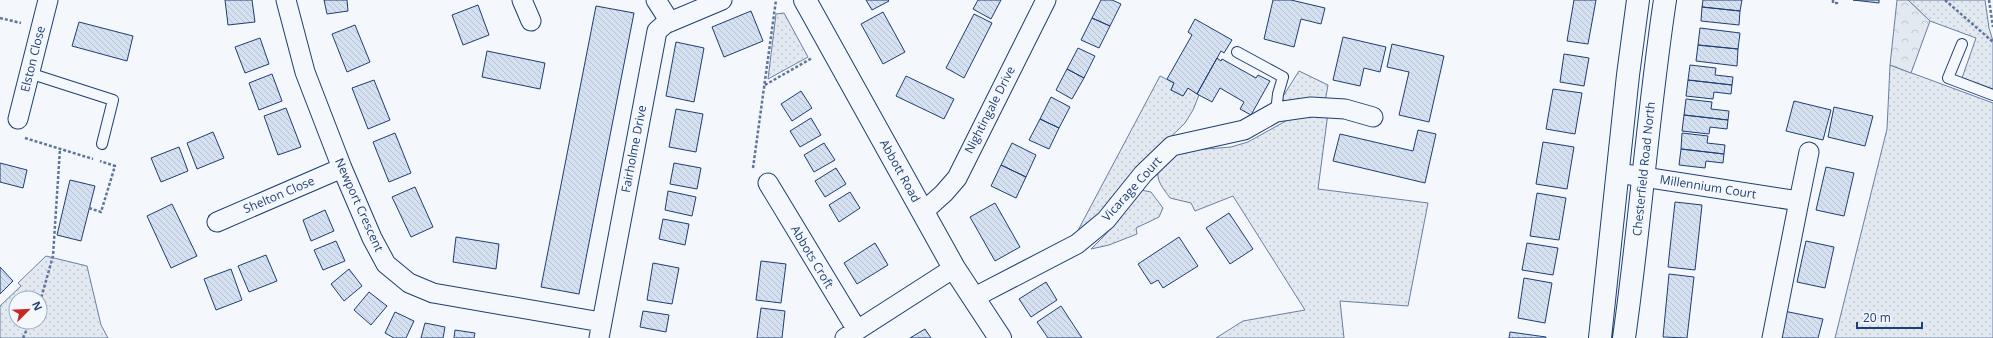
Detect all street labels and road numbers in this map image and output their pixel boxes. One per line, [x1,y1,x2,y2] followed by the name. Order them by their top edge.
[16,24,49,94] street label: Elston Close
[960,63,1019,156] street label: Nightingale Drive
[1628,101,1659,237] street label: Chesterfield Road North
[617,103,650,194] street label: Fairholme Drive
[876,136,925,205] street label: Abbott Road
[1098,153,1165,225] street label: Vicarage Court
[331,155,388,254] street label: Newport Crescent
[1659,171,1757,203] street label: Millennium Court
[241,172,317,217] street label: Shelton Close
[787,222,838,291] street label: Abbots Croft

